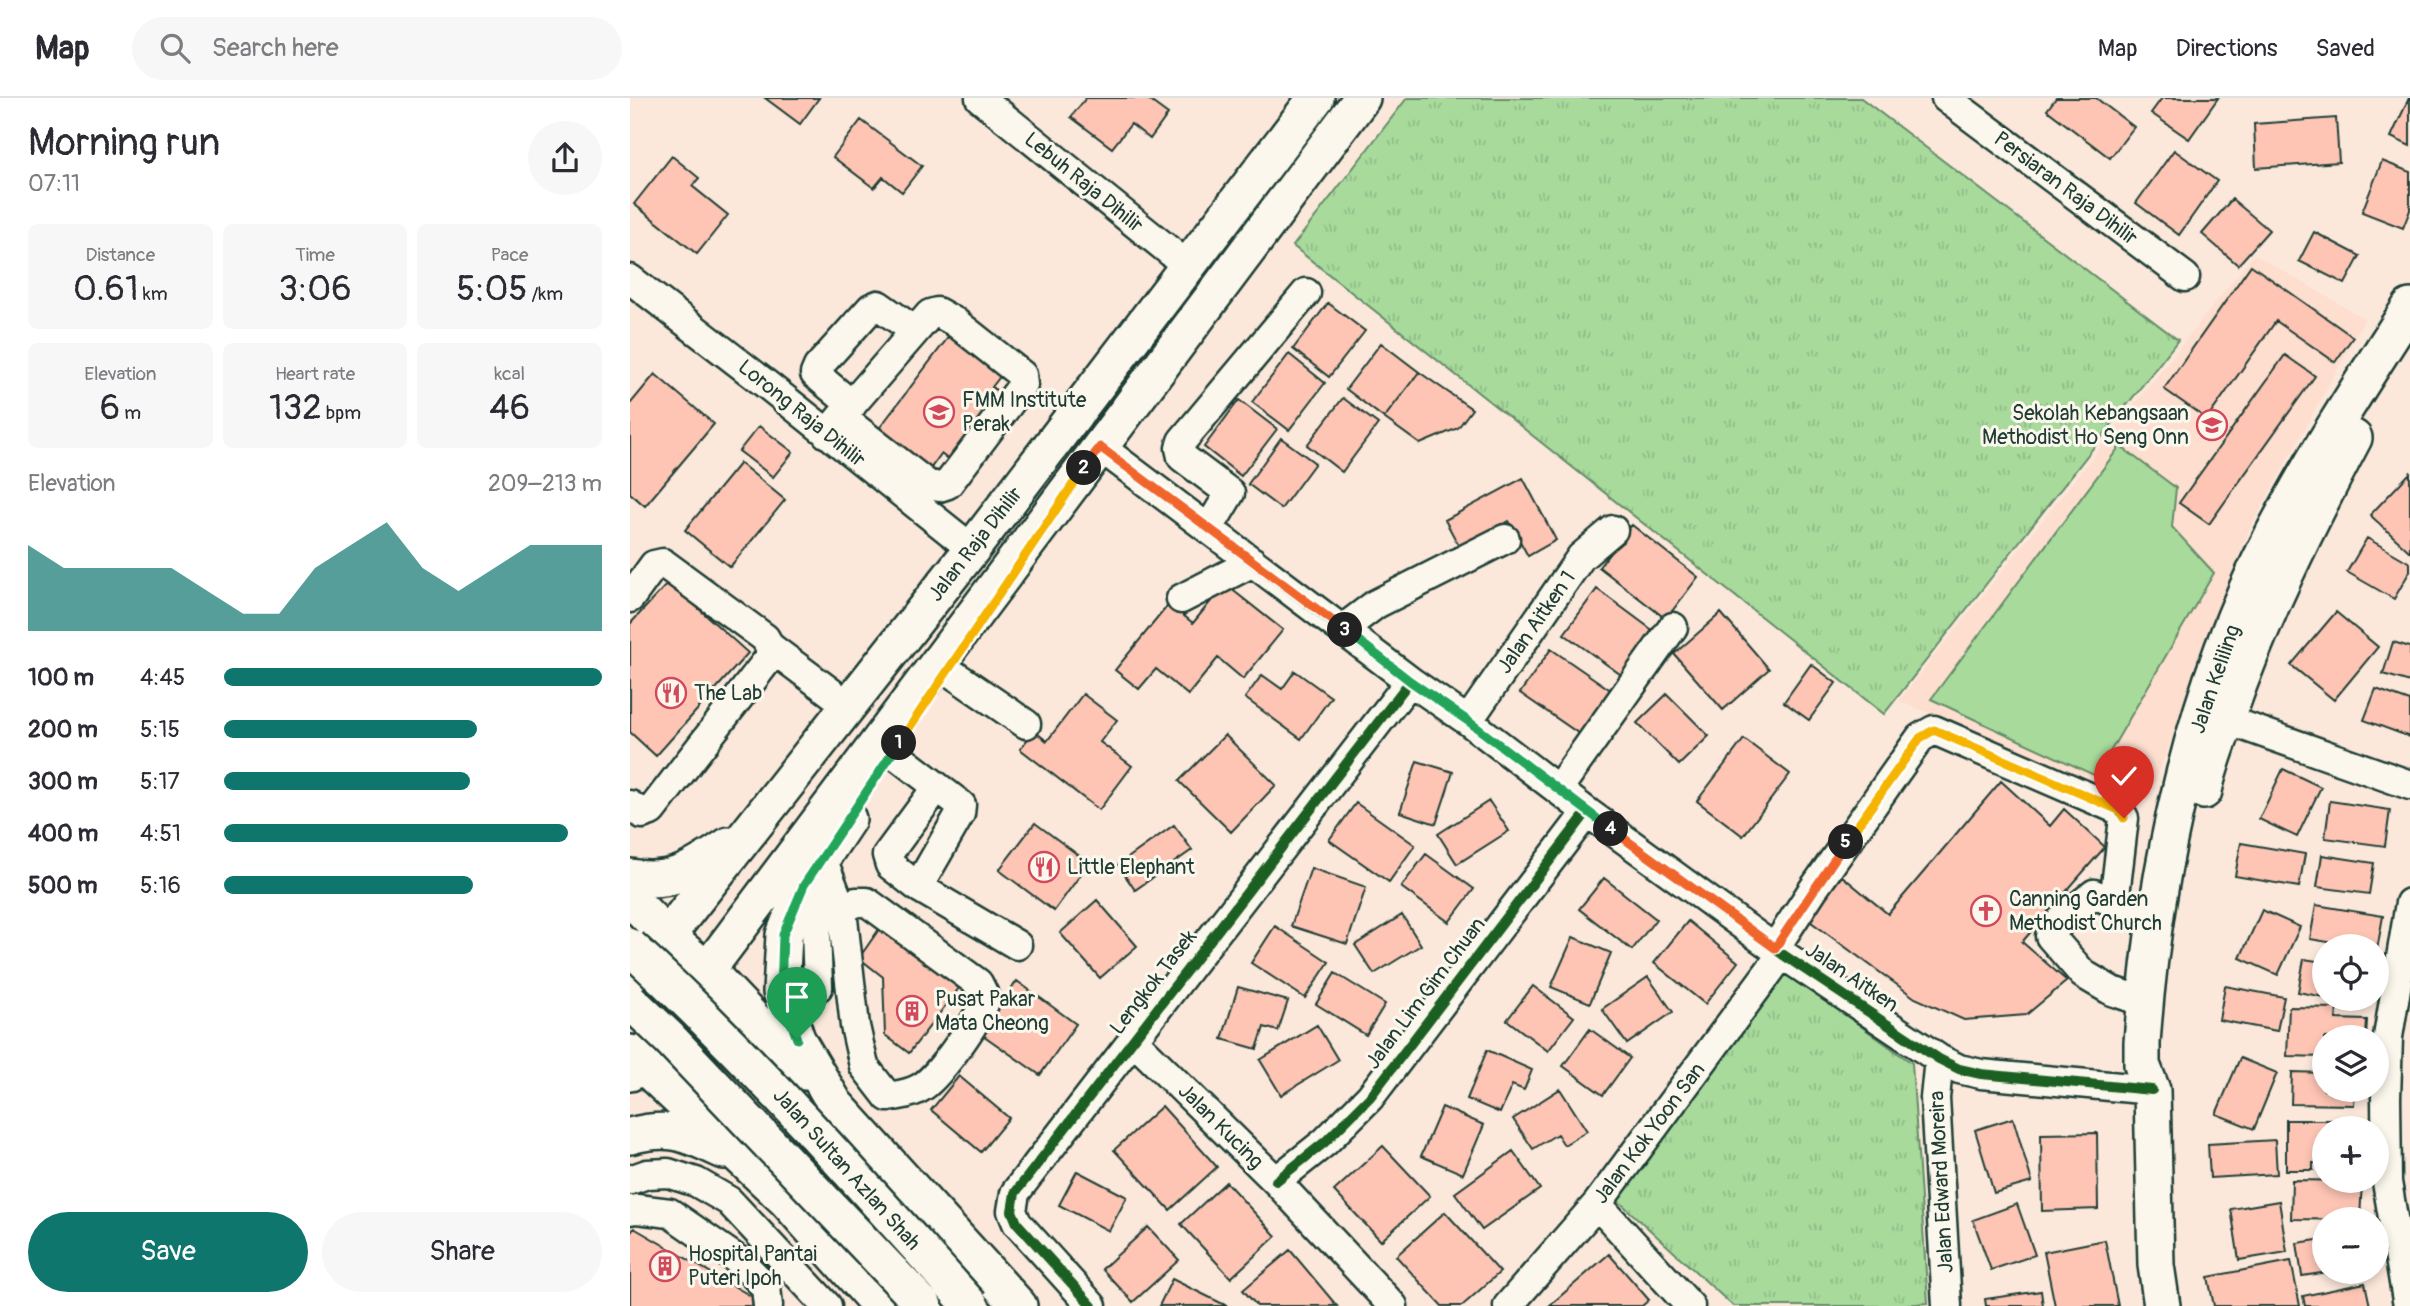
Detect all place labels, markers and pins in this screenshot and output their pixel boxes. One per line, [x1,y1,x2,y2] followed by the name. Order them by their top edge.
[962,387,1087,438] place label: FMM Institute Perak
[922,395,956,429] school or university icon: FMM Institute Perak
[1982,400,2189,451] place label: Sekolah Kebangsaan Methodist Ho Seng Onn
[2195,408,2229,442] school or university icon: Sekolah Kebangsaan Methodist Ho Seng Onn
[1066,450,1102,486] pin: 2
[1328,612,1362,648] pin: 3
[654,676,688,710] restaurant icon: The Lab
[694,680,762,707] place label: The Lab
[882,726,916,760] pin: 1
[2094,746,2154,818] pin
[1594,812,1628,846] pin: 4
[1828,824,1864,860] pin: 5
[1027,850,1061,884] restaurant icon: Little Elephant
[1067,854,1195,881] place label: Little Elephant
[2009,886,2162,937] place label: Canning Garden Methodist Church
[1969,894,2003,928] church icon: Canning Garden Methodist Church
[767,967,827,1039] pin
[935,986,1049,1037] place label: Pusat Pakar Mata Cheong
[895,994,929,1028] building icon: Pusat Pakar Mata Cheong
[688,1241,817,1292] place label: Hospital Pantai Puteri Ipoh
[648,1249,682,1283] building icon: Hospital Pantai Puteri Ipoh

